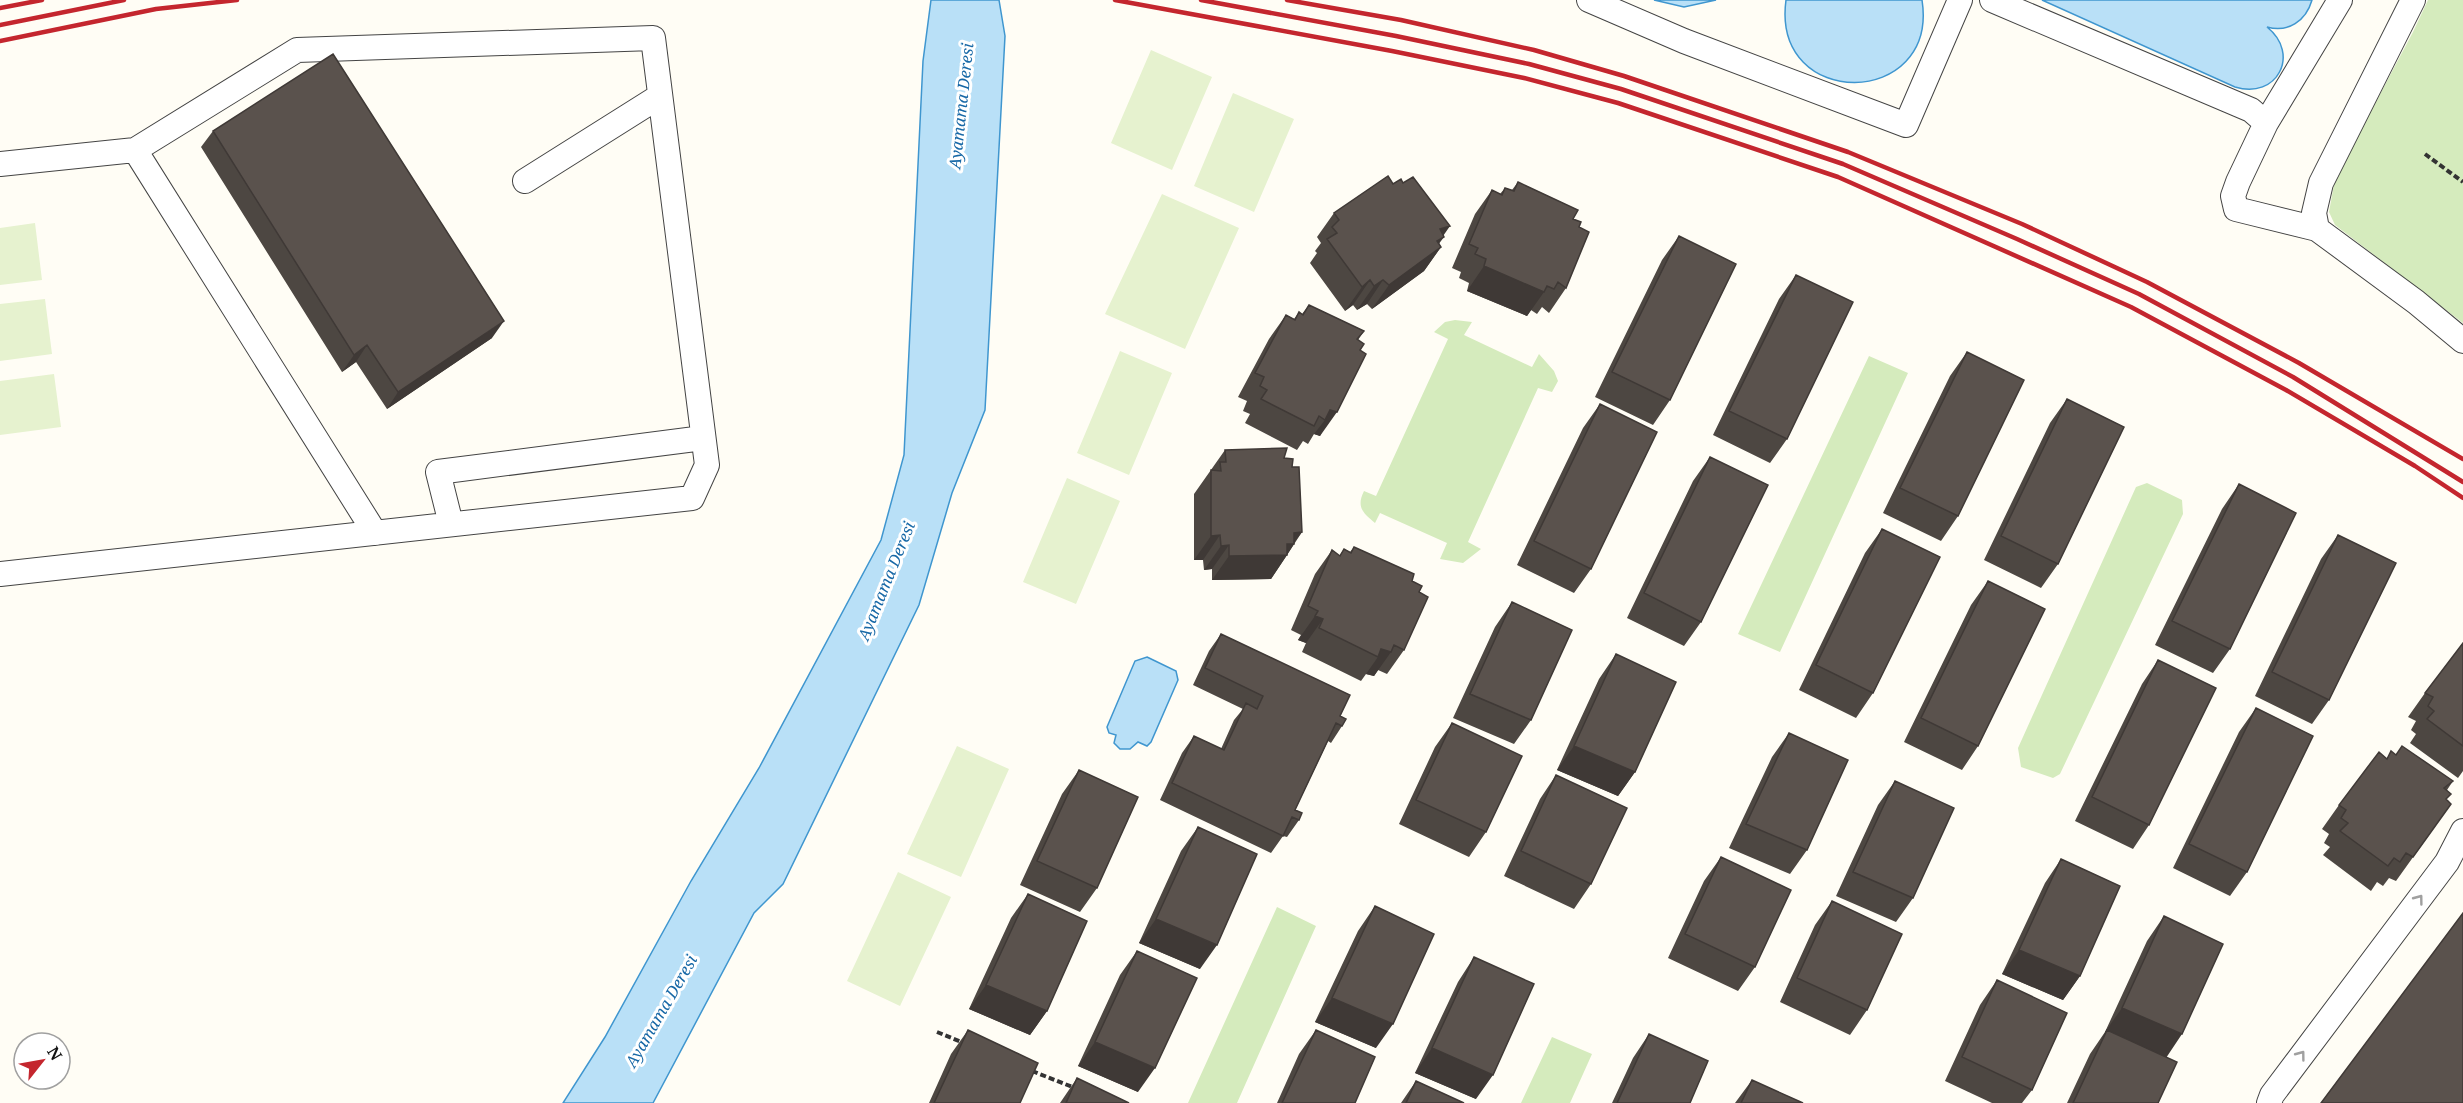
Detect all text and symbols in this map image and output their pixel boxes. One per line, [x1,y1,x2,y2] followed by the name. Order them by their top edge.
[943,42,979,171] water label: Ayamama Deresi
[852,518,920,645] water label: Ayamama Deresi
[2412,895,2423,906] one-way arrow
[619,951,702,1072] water label: Ayamama Deresi
[12,1031,72,1091] north arrow
[42,1042,68,1065] text: N
[2294,1050,2305,1061] one-way arrow

